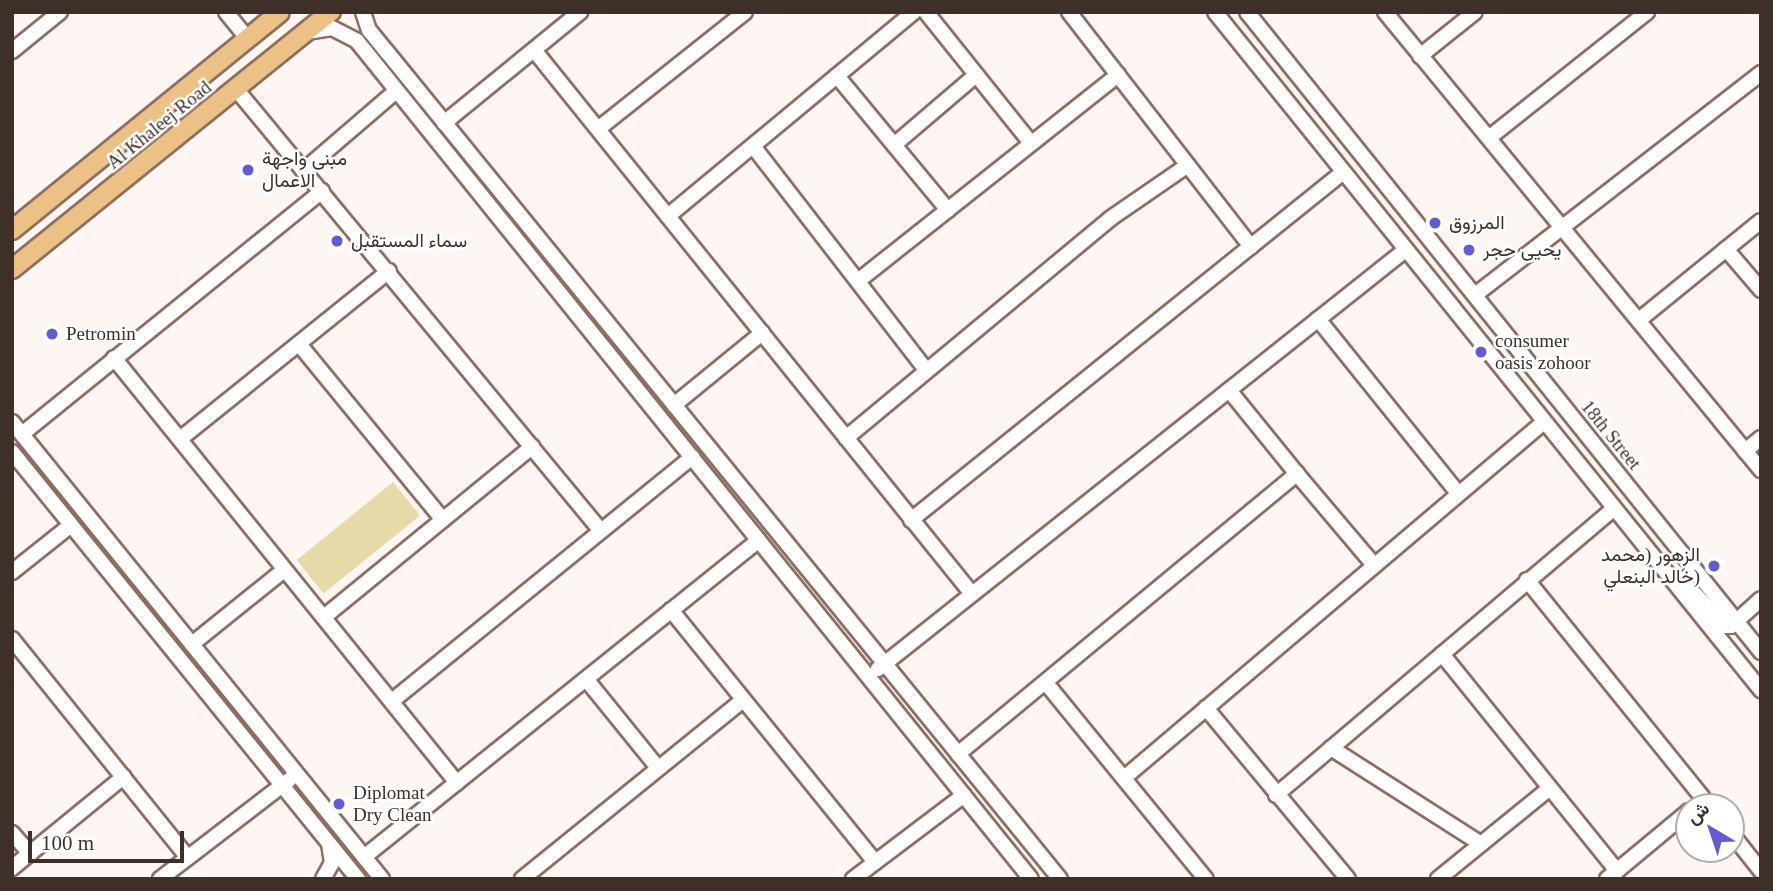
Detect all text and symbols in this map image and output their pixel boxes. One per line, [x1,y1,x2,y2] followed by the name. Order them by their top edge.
[102,76,216,174] street label: Al Khaleej Road
[262,148,347,192] place label: مبنى واجهة الاعمال
[240,162,256,178] marker: مبنى واجهة الاعمال
[1449,212,1505,234] place label: المرزوق
[1427,215,1443,231] marker: المرزوق
[351,230,467,252] place label: سماء المستقبل
[329,233,345,249] marker: سماء المستقبل
[1483,239,1561,261] place label: يحيى حجر
[1461,242,1477,258] marker: يحيى حجر
[66,323,136,345] place label: Petromin
[44,326,60,342] marker: Petromin
[1495,330,1591,374] place label: consumer oasis zohoor
[1473,344,1489,360] marker: consumer oasis zohoor
[1576,396,1646,474] street label: 18th Street
[1601,544,1700,588] place label: الزهور (محمد خالد البنعلي)
[1706,558,1722,574] marker: الزهور (محمد خالد البنعلي)
[353,782,432,826] place label: Diplomat Dry Clean
[1675,793,1745,863] north arrow
[331,796,347,812] marker: Diplomat Dry Clean
[1682,797,1713,828] text: ش
[32,818,187,862] scale bar
[41,831,94,855] text: 100 m

